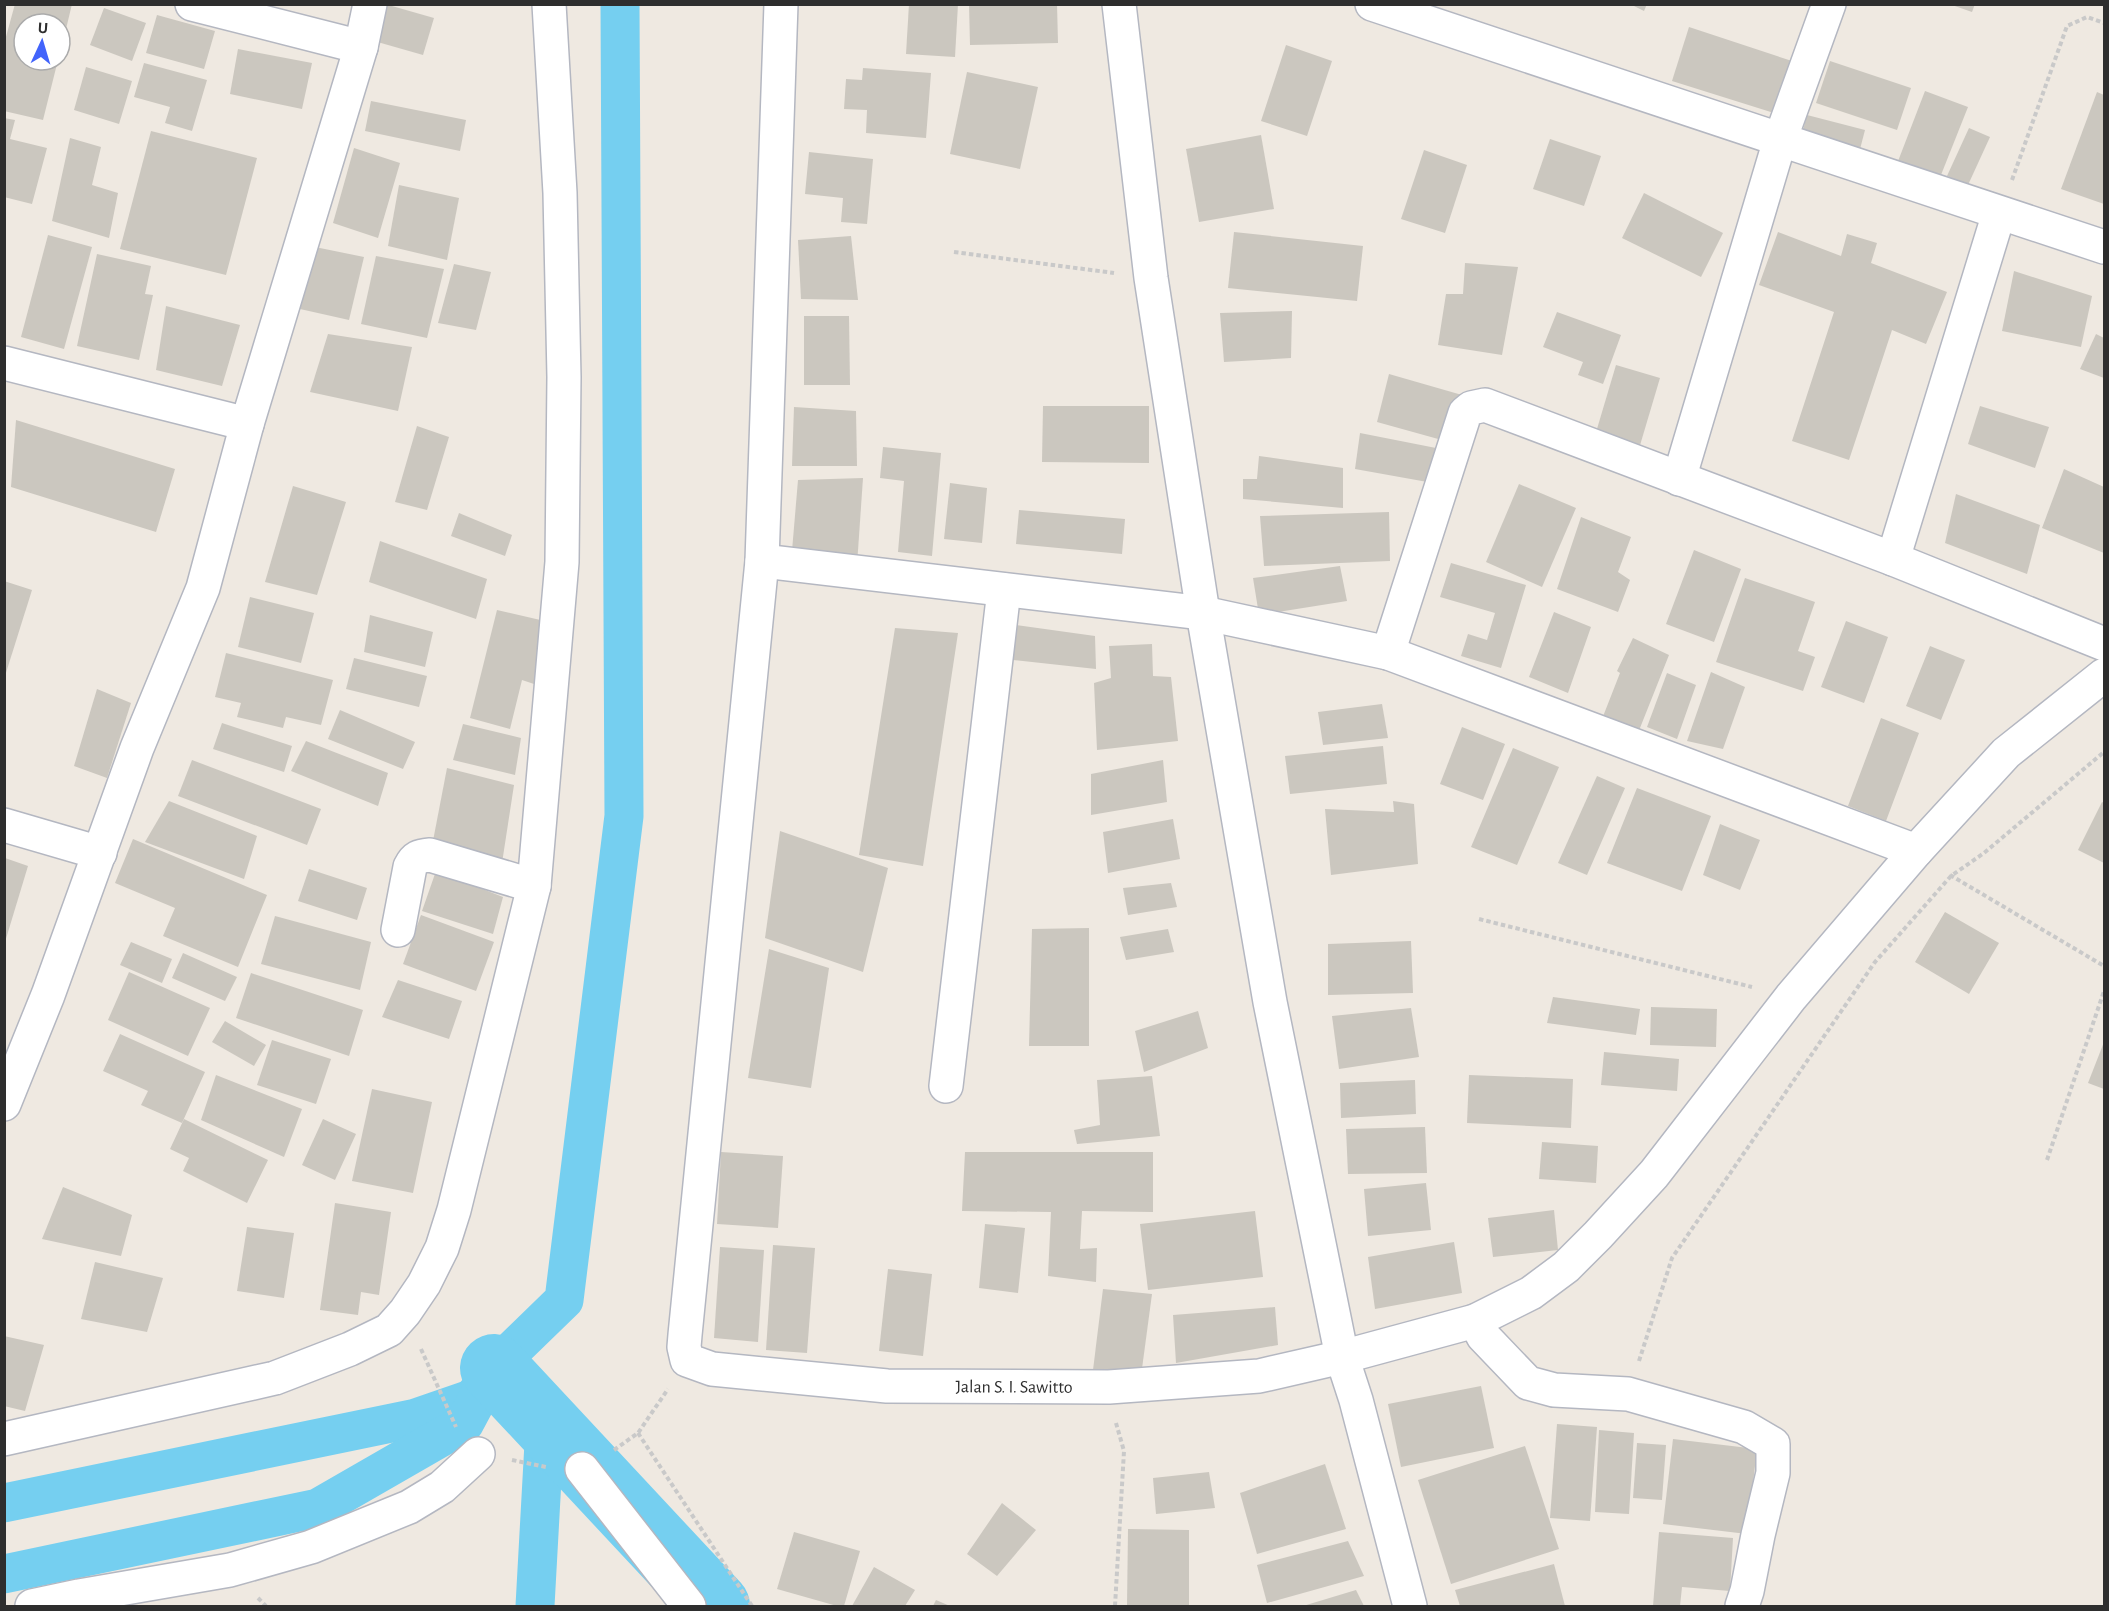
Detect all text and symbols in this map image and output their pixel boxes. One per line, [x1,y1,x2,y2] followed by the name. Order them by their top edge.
[12,12,72,72] north arrow
[37,20,49,36] text: U
[955,1378,1073,1397] street label: Jalan S. I. Sawitto

